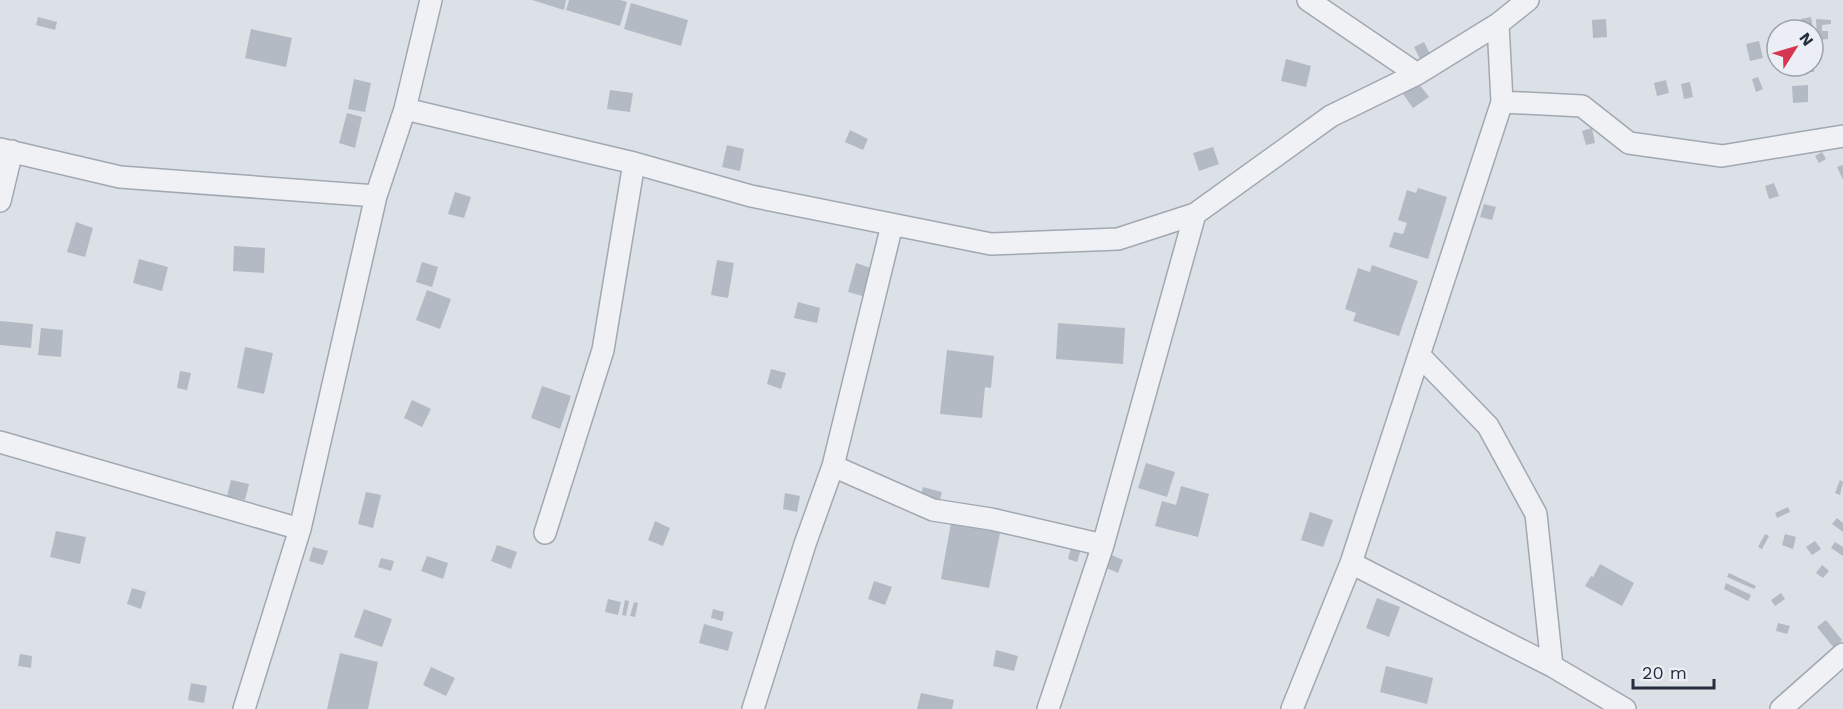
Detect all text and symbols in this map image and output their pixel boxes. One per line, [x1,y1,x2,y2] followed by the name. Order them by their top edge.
[1765,18,1825,78] north arrow
[1795,29,1818,50] text: N
[1633,652,1714,690] scale bar
[1642,662,1687,683] text: 20 m

